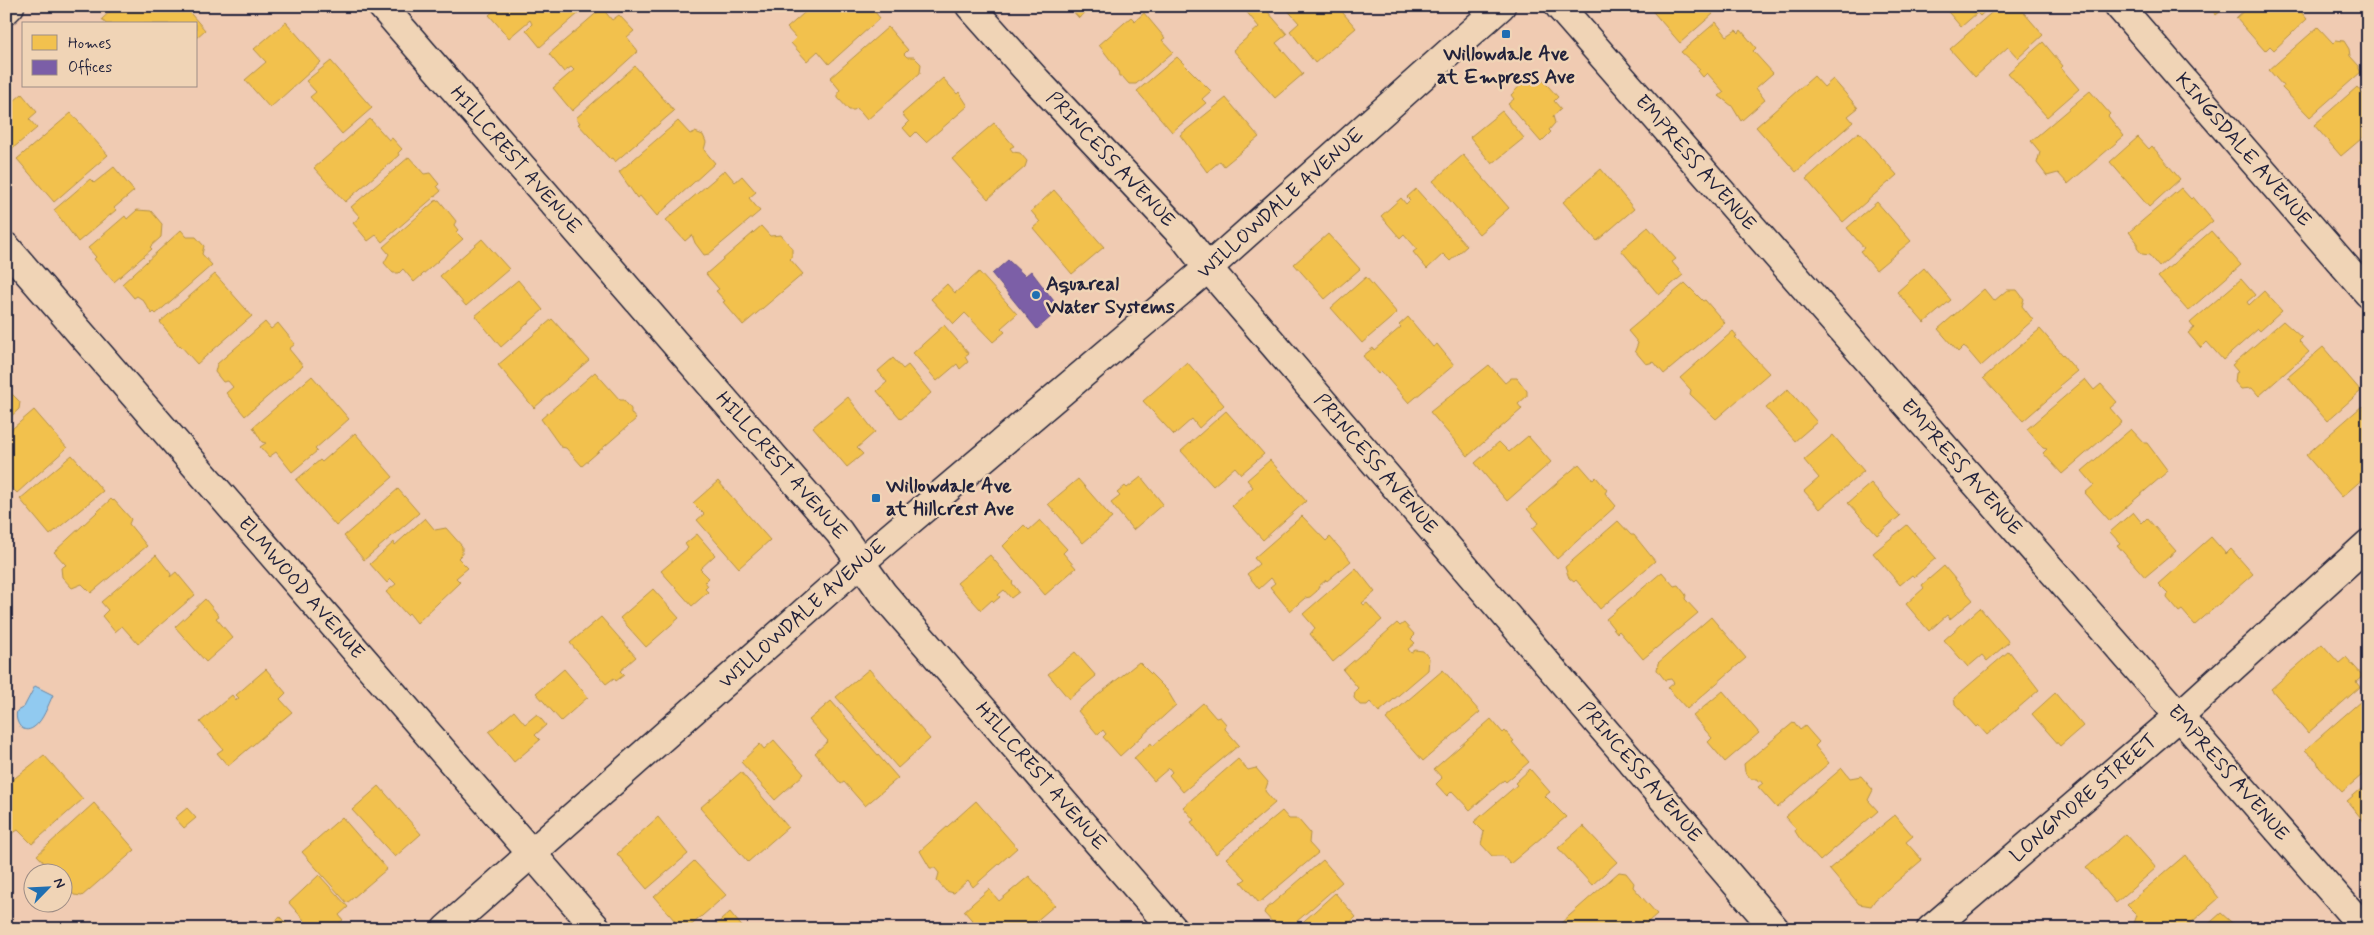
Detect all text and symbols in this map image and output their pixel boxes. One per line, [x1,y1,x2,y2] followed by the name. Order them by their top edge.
[22,22,198,88] legend
[1500,28,1512,40] marker: Willowdale Ave at Empress Ave
[68,34,111,54] text: Homes
[1437,41,1575,91] place label: Willowdale Ave at Empress Ave
[68,58,112,78] text: Offices
[2169,67,2318,232] street label: KINGSDALE AVENUE
[444,80,588,240] street label: HILLCREST AVENUE
[1040,85,1181,233] street label: PRINCESS AVENUE
[1629,89,1763,237] street label: EMPRESS AVENUE
[1191,122,1370,285] street label: WILLOWDALE AVENUE
[1045,271,1175,321] place label: Aquareal Water Systems
[1030,289,1042,301] marker: Aquareal Water Systems
[709,386,853,546] street label: HILLCREST AVENUE
[1308,388,1444,540] street label: PRINCESS AVENUE
[1895,393,2028,541] street label: EMPRESS AVENUE
[885,473,1014,523] place label: Willowdale Ave at Hillcrest Ave
[870,492,882,504] marker: Willowdale Ave at Hillcrest Ave
[232,511,371,665] street label: ELMWOOD AVENUE
[713,533,892,695] street label: WILLOWDALE AVENUE
[969,696,1113,856] street label: HILLCREST AVENUE
[1572,696,1708,848] street label: PRINCESS AVENUE
[2162,699,2295,847] street label: EMPRESS AVENUE
[2004,727,2163,869] street label: LONGMORE STREET
[22,862,72,912] north arrow
[49,875,69,891] text: N

